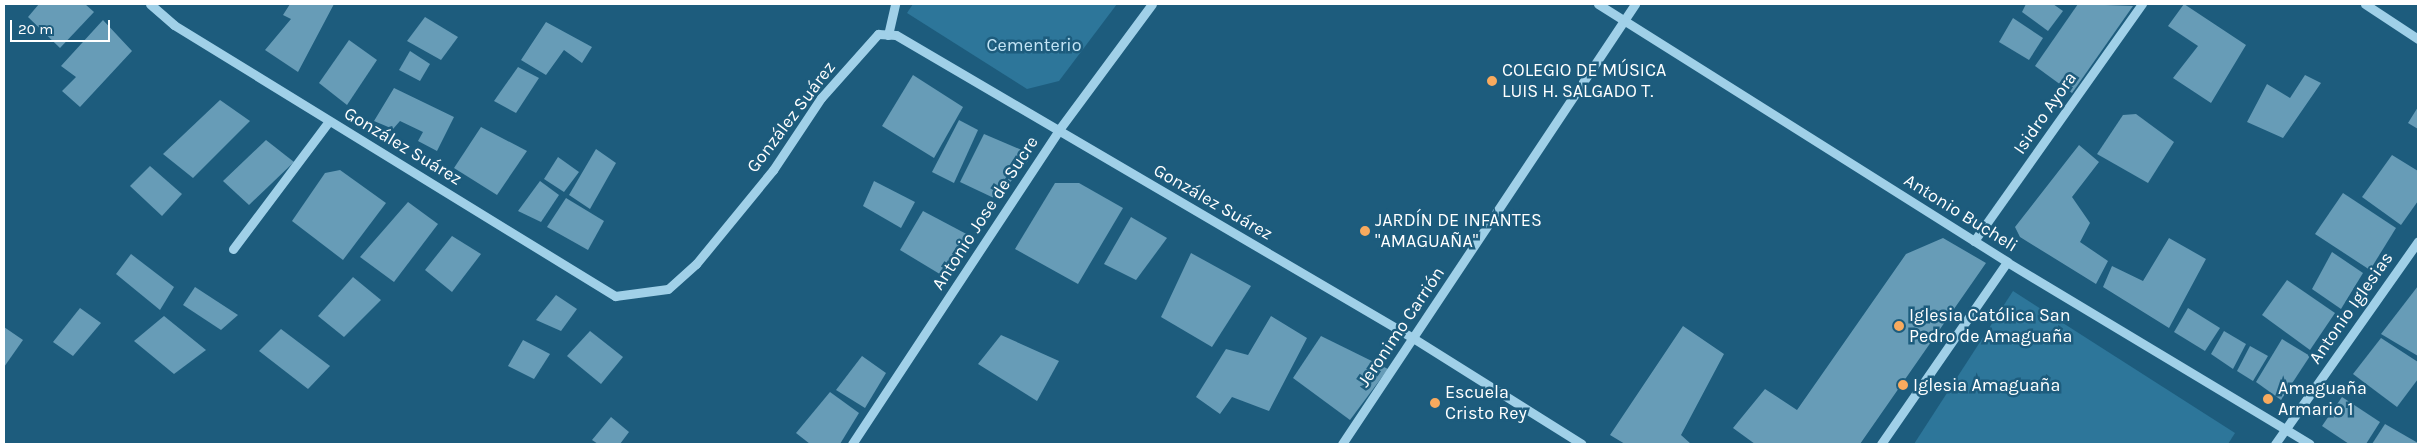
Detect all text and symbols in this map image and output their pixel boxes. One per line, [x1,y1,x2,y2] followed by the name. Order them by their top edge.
[12,10,112,42] scale bar
[18,20,53,38] text: 20 m
[987,34,1081,56] park label: Cementerio
[742,57,840,177] street label: González Suárez
[1502,60,1666,102] place label: COLEGIO DE MÚSICA LUIS H. SALGADO T.
[2009,68,2081,158] street label: Isidro Ayora
[1486,75,1498,87] marker: COLEGIO DE MÚSICA LUIS H. SALGADO T.
[340,102,466,190] street label: González Suárez
[927,132,1043,294] street label: Antonio Jose de Sucre
[1150,159,1276,245] street label: González Suárez
[1900,169,2022,257] street label: Antonio Bucheli
[1375,210,1542,252] place label: JARDÍN DE INFANTES "AMAGUAÑA"
[1359,225,1371,237] marker: JARDÍN DE INFANTES "AMAGUAÑA"
[2304,248,2398,368] street label: Antonio Iglesias
[1353,263,1449,391] street label: Jeronimo Carrión
[1909,305,2073,348] place label: Iglesia Católica San Pedro de Amaguaña
[1893,320,1905,332] marker: Iglesia Católica San Pedro de Amaguaña
[1913,374,2060,396] place label: Iglesia Amaguaña
[2278,378,2367,420] place label: Amaguaña Armario 1
[1897,379,1909,391] marker: Iglesia Amaguaña
[1445,382,1527,424] place label: Escuela Cristo Rey
[2262,393,2274,405] marker: Amaguaña Armario 1
[1429,397,1441,409] marker: Escuela Cristo Rey

